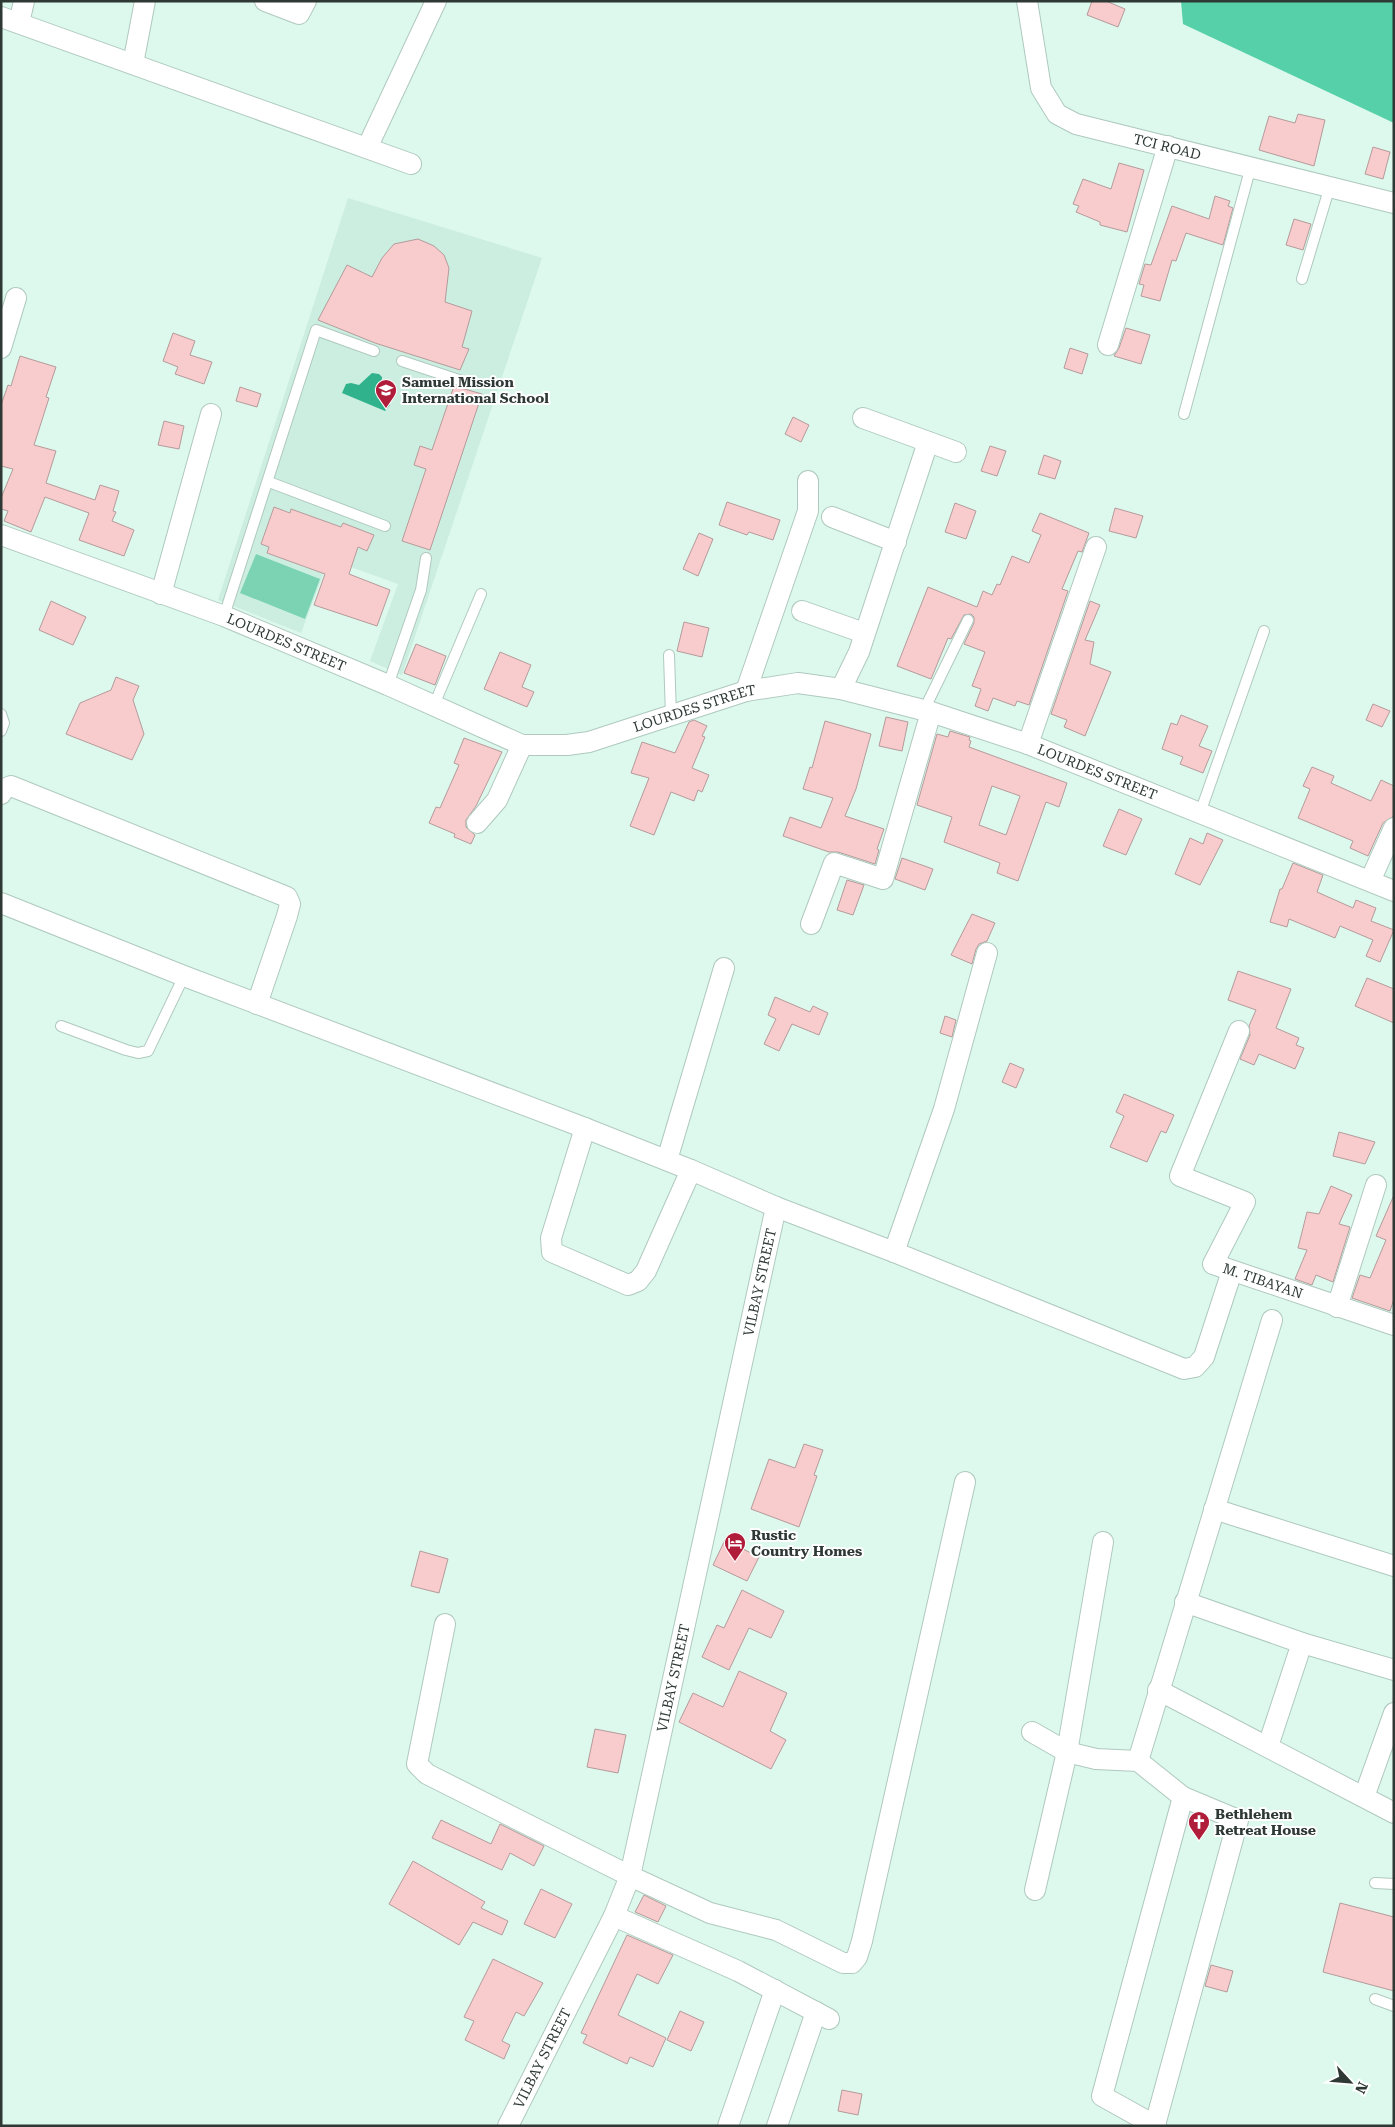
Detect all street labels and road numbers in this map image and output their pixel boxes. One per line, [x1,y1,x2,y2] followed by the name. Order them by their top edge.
[1132,131,1203,163] street label: TCI ROAD
[224,610,348,674] street label: LOURDES STREET
[631,682,757,735] street label: LOURDES STREET
[1035,741,1160,803] street label: LOURDES STREET
[740,1227,779,1338] street label: VILBAY STREET
[1221,1260,1305,1302] street label: M. TIBAYAN
[654,1623,693,1733] street label: VILBAY STREET
[510,2005,574,2111] street label: VILBAY STREET

